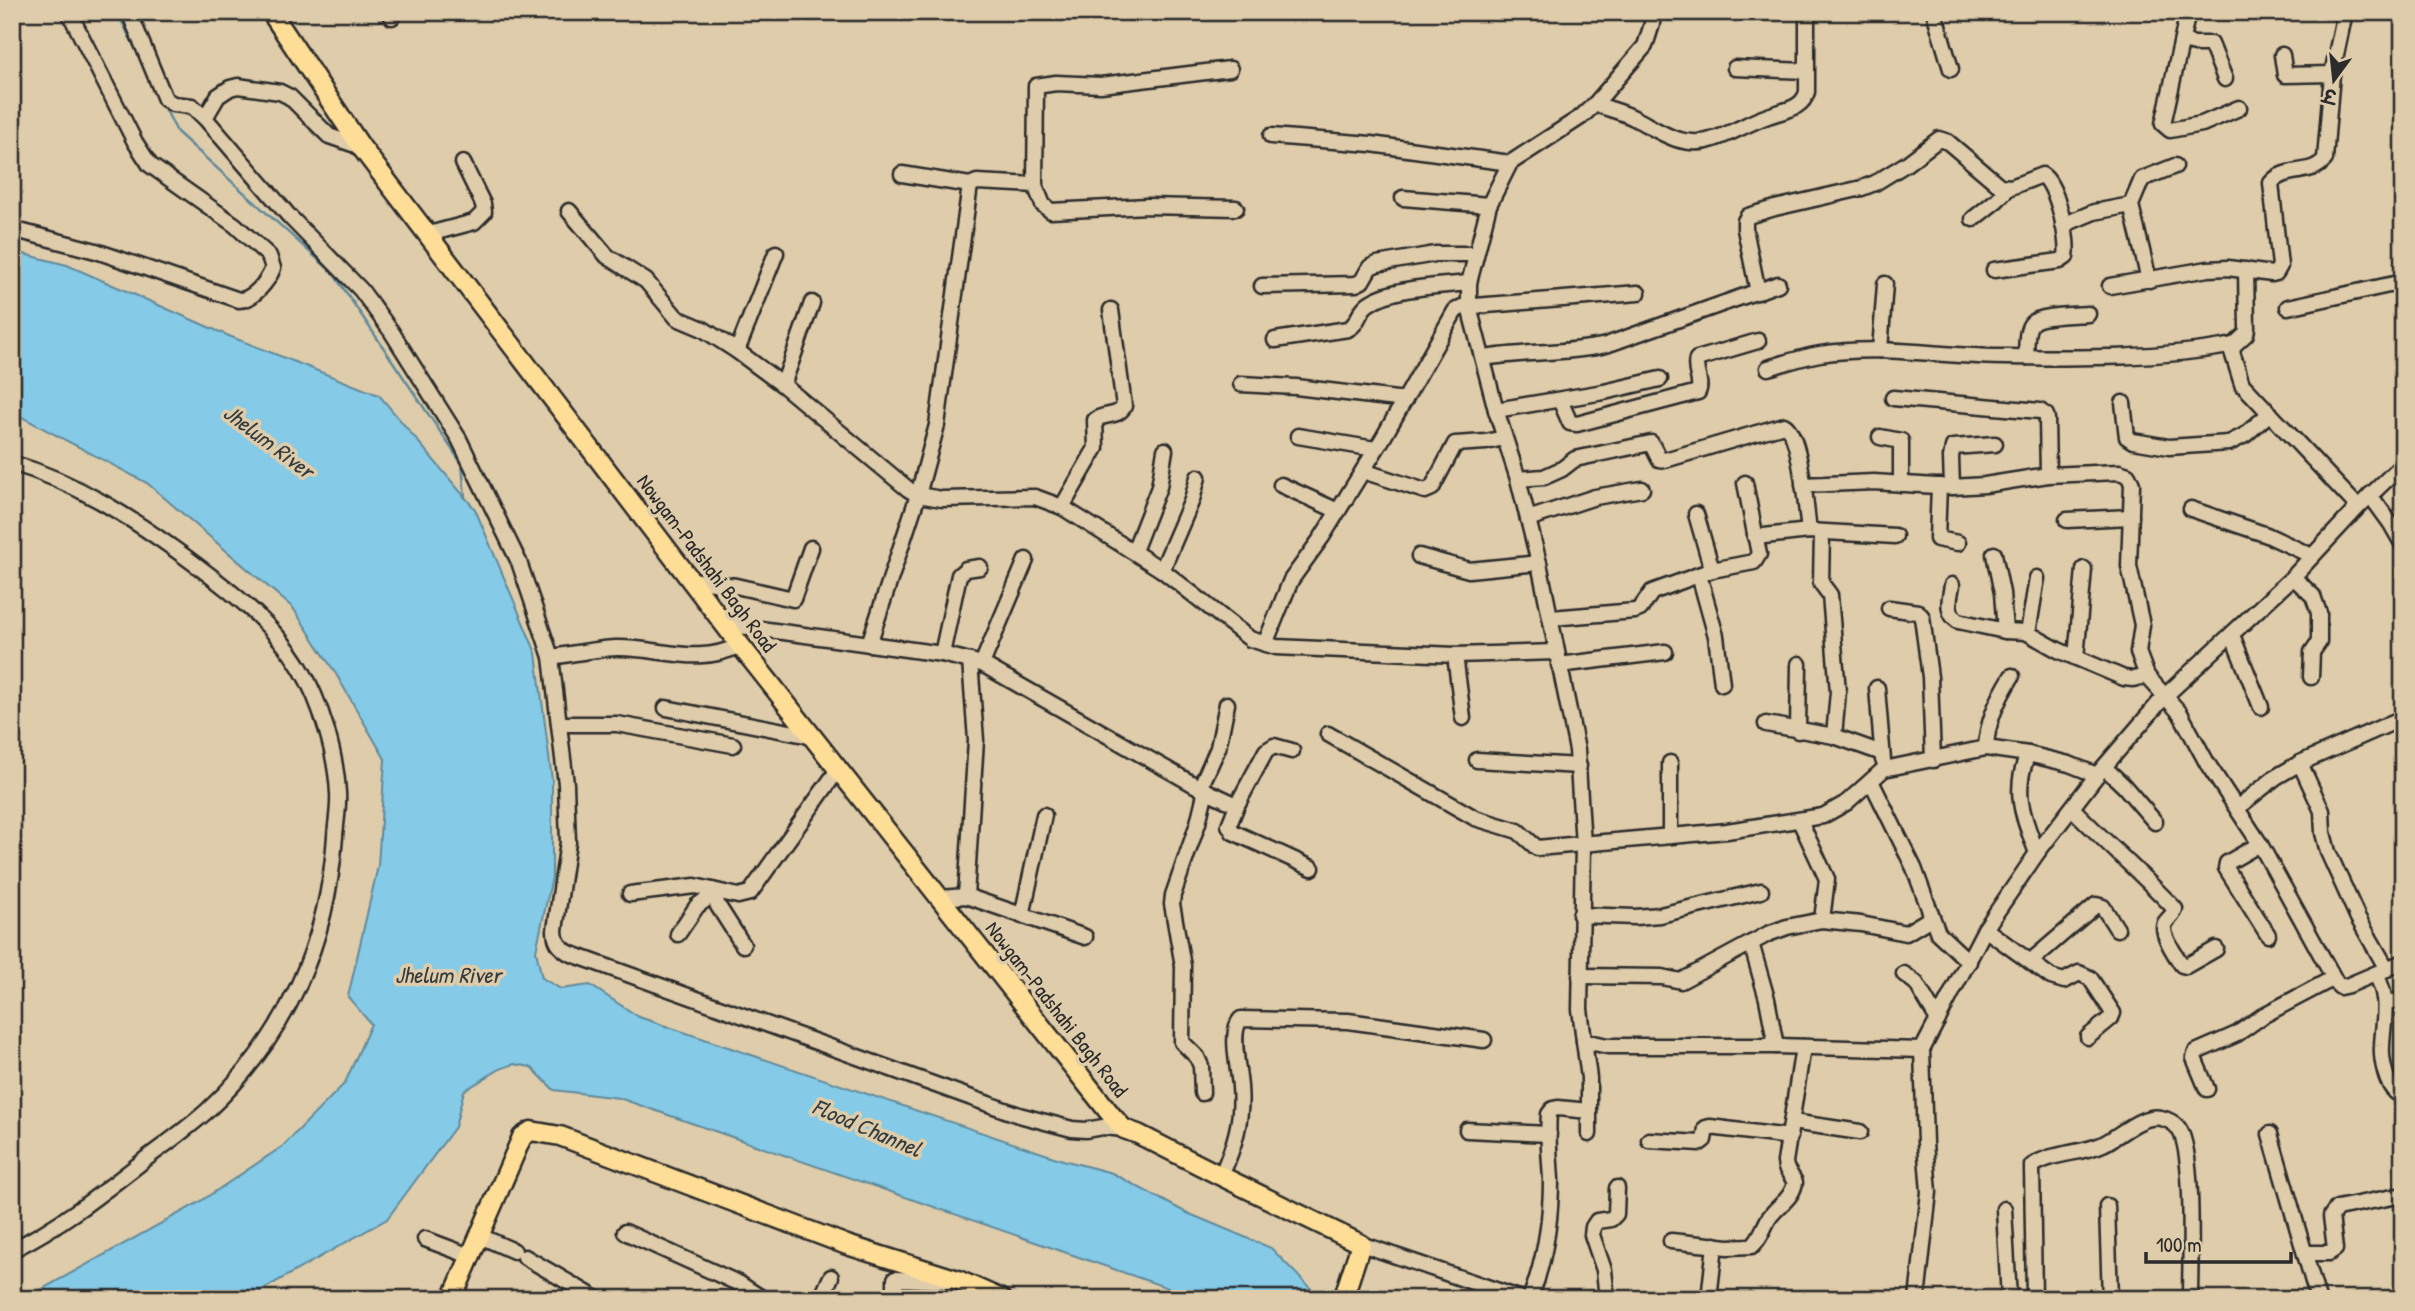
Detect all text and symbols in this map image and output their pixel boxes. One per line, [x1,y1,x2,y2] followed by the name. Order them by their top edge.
[2300,46,2370,116] north arrow
[2318,82,2341,111] text: उ
[217,397,323,487] water label: Jhelum River
[630,468,784,658] street label: Nowgam-Padshahi Bagh Road
[979,915,1135,1103] street label: Nowgam-Padshahi Bagh Road
[395,959,504,990] water label: Jhelum River
[808,1090,927,1164] water label: Flood Channel
[2146,1220,2291,1264] scale bar
[2156,1230,2202,1259] text: 100 m

